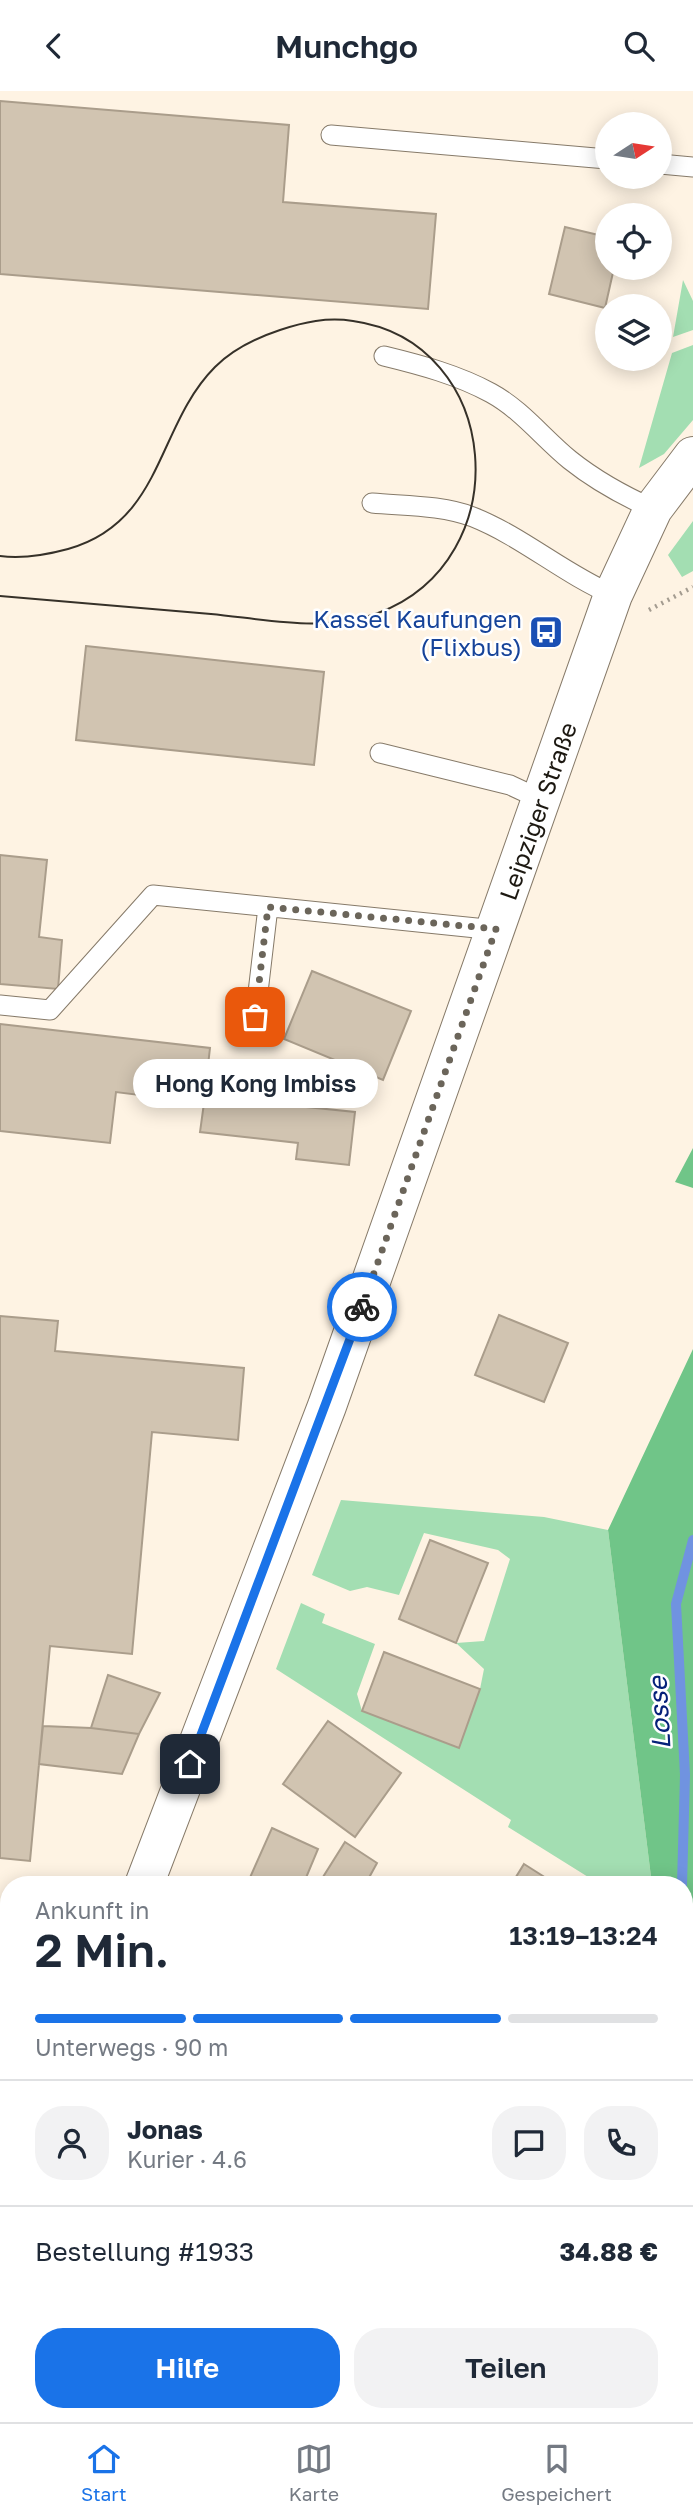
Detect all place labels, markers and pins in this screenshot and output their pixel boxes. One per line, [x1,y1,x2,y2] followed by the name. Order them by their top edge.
[313,604,522,661] place label: Kassel Kaufungen (Flixbus)
[527,613,565,651] bus stop icon: Kassel Kaufungen (Flixbus)
[225,987,285,1047] pin
[132,1059,378,1108] callout: Hong Kong Imbiss
[160,1734,220,1794] pin

